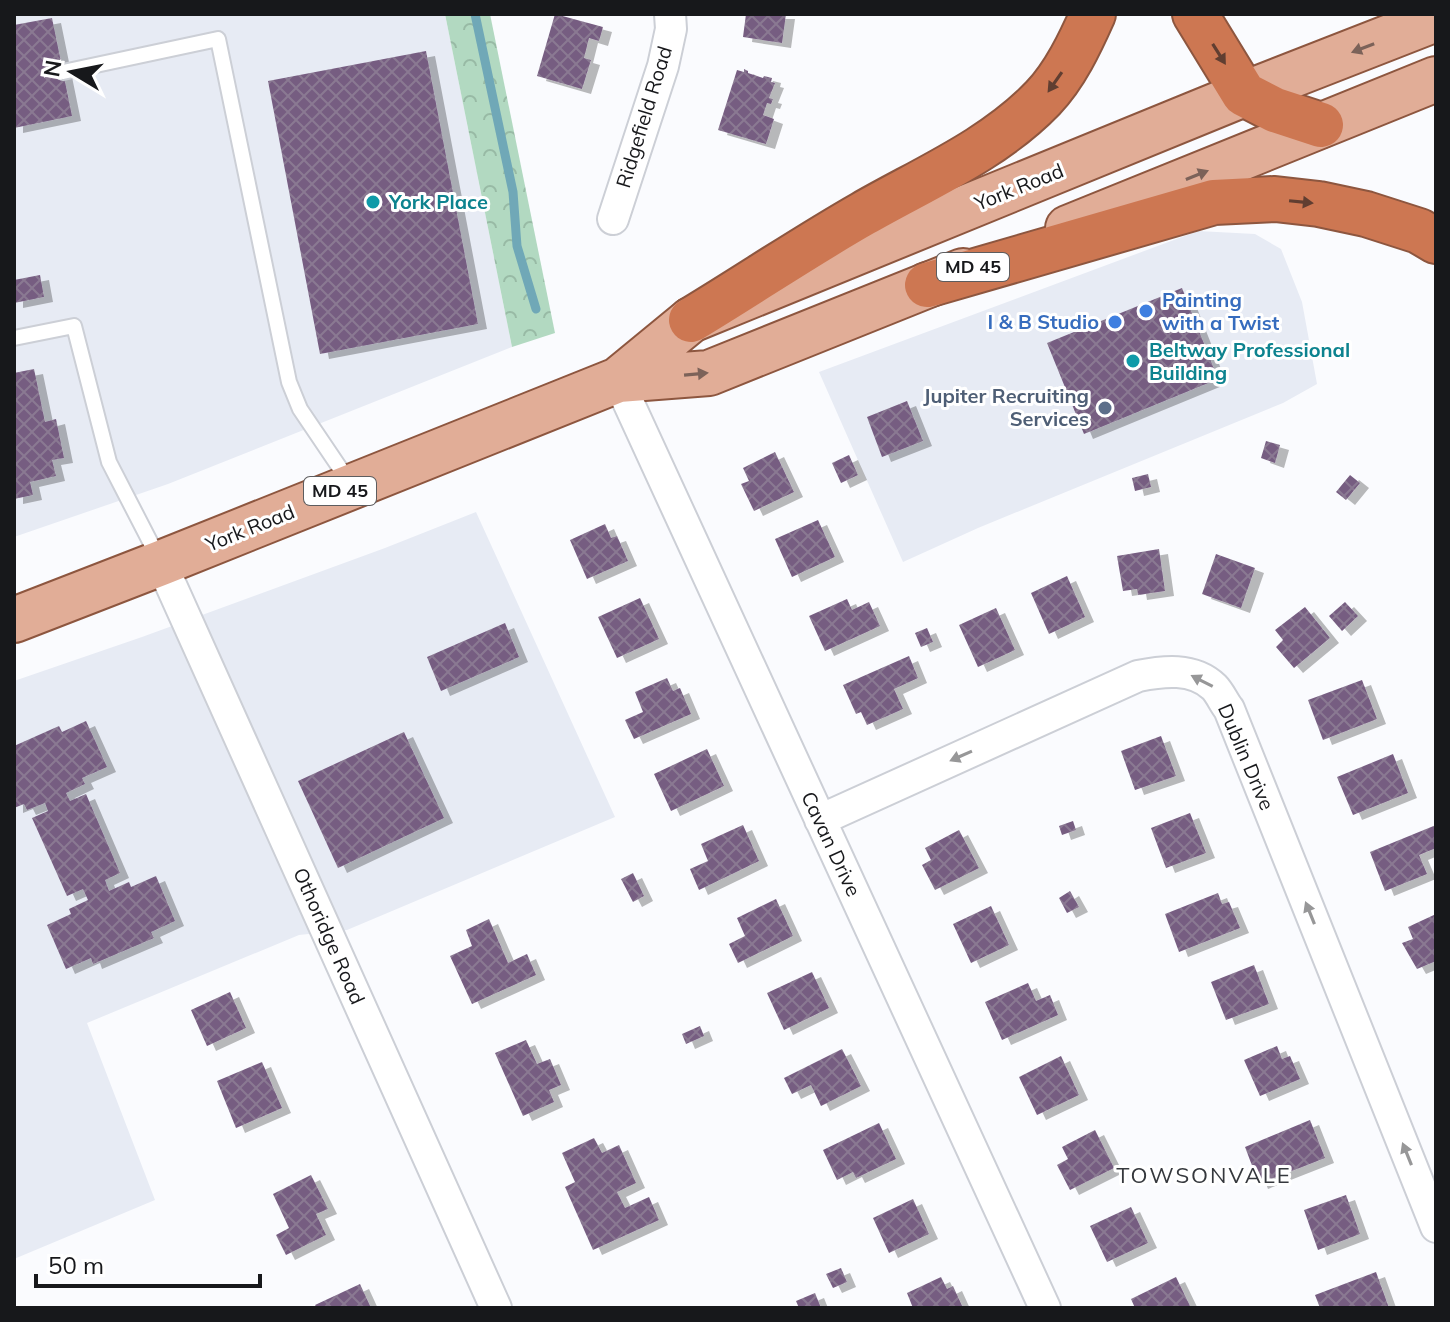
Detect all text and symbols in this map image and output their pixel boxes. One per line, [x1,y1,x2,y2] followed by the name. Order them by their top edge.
[32,32,112,112] north arrow
[1351,42,1375,55] one-way arrow
[610,43,677,191] street label: Ridgefield Road
[1212,43,1226,65] one-way arrow
[37,58,68,79] text: N
[1048,71,1063,92] one-way arrow
[970,157,1067,216] street label: York Road
[1185,169,1209,182] one-way arrow
[388,189,488,214] place label: York Place
[364,193,382,211] marker: York Place
[1289,196,1314,209] one-way arrow
[937,253,1009,281] road number: MD 45
[1162,287,1280,335] place label: Painting with a Twist
[1137,302,1155,320] marker: Painting with a Twist
[988,309,1099,334] place label: I & B Studio
[1106,313,1124,331] marker: I & B Studio
[1149,337,1350,385] place label: Beltway Professional Building
[1124,352,1142,370] marker: Beltway Professional Building
[684,367,709,380] one-way arrow
[923,383,1089,431] place label: Jupiter Recruiting Services
[1096,399,1114,417] marker: Jupiter Recruiting Services
[304,477,376,505] road number: MD 45
[201,498,298,557] street label: York Road
[1190,674,1213,688] one-way arrow
[1213,700,1280,814] street label: Dublin Drive
[950,749,973,763] one-way arrow
[796,787,867,900] street label: Cavan Drive
[288,864,371,1008] street label: Othoridge Road
[1303,901,1316,925] one-way arrow
[1400,1142,1413,1166] one-way arrow
[1116,1161,1292,1189] district label: TOWSONVALE
[36,1238,260,1288] scale bar
[48,1250,104,1280] text: 50 m

